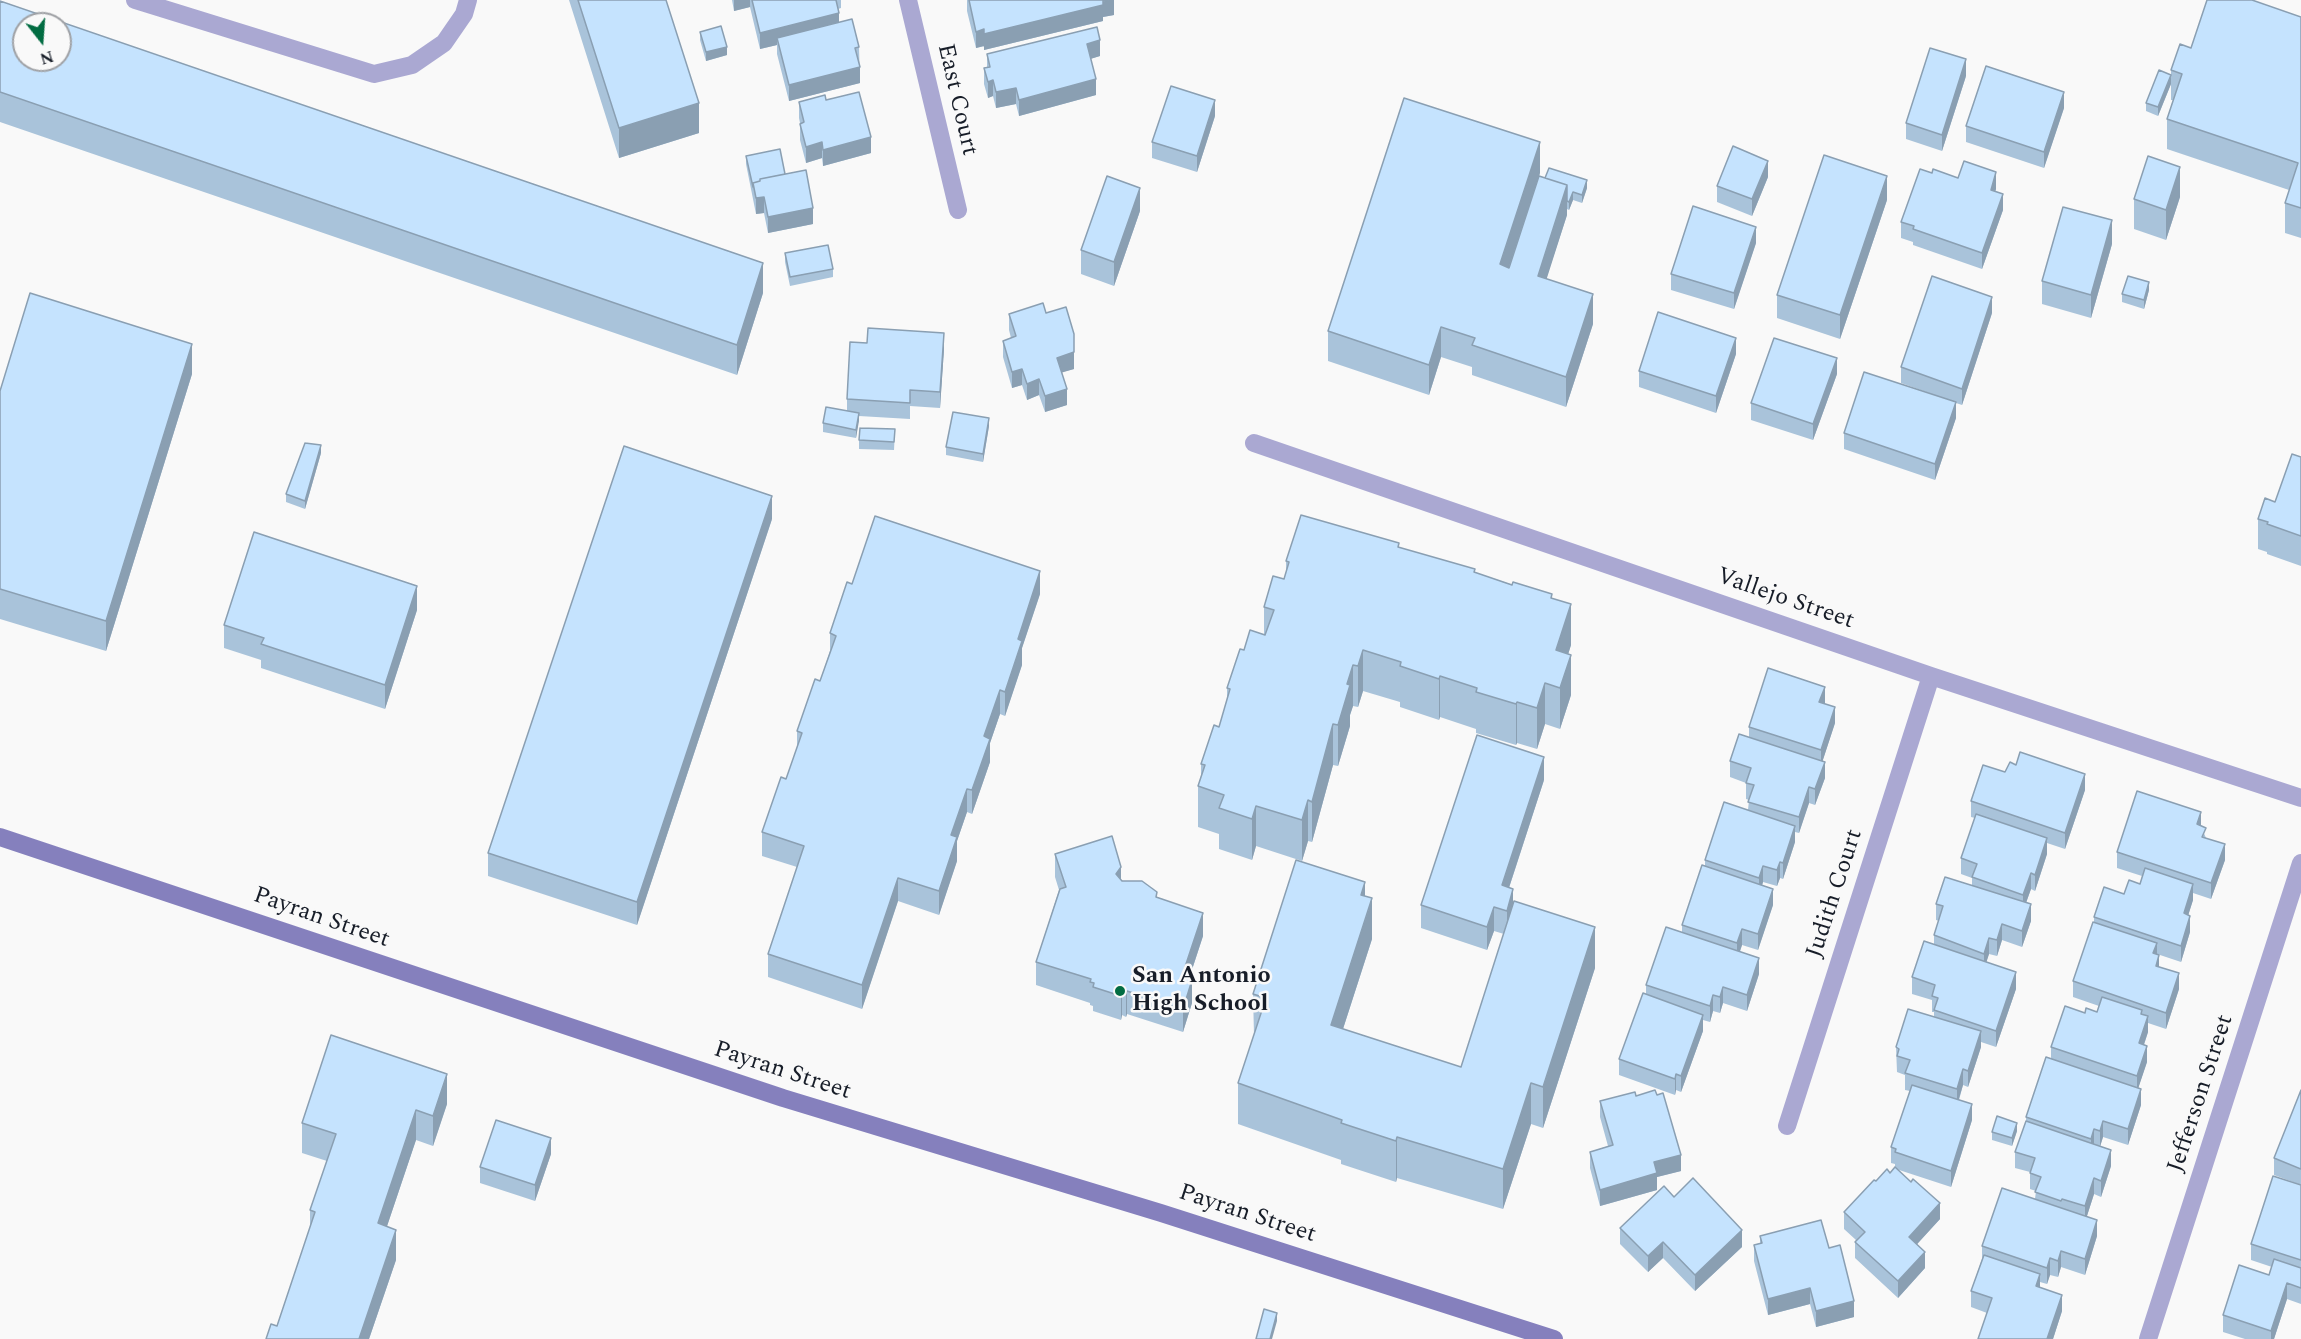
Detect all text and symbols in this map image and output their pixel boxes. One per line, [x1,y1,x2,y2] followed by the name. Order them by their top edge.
[12,12,72,72] north arrow
[929,41,983,159] street label: East Court
[37,44,56,71] text: N
[1713,563,1857,637] street label: Vallejo Street
[1802,826,1870,962] street label: Judith Court
[249,882,393,956] street label: Payran Street
[1132,963,1271,1019] place label: San Antonio High School
[1113,984,1127,998] marker: San Antonio High School
[2163,1011,2241,1177] street label: Jefferson Street
[710,1036,854,1108] street label: Payran Street
[1175,1179,1319,1251] street label: Payran Street

